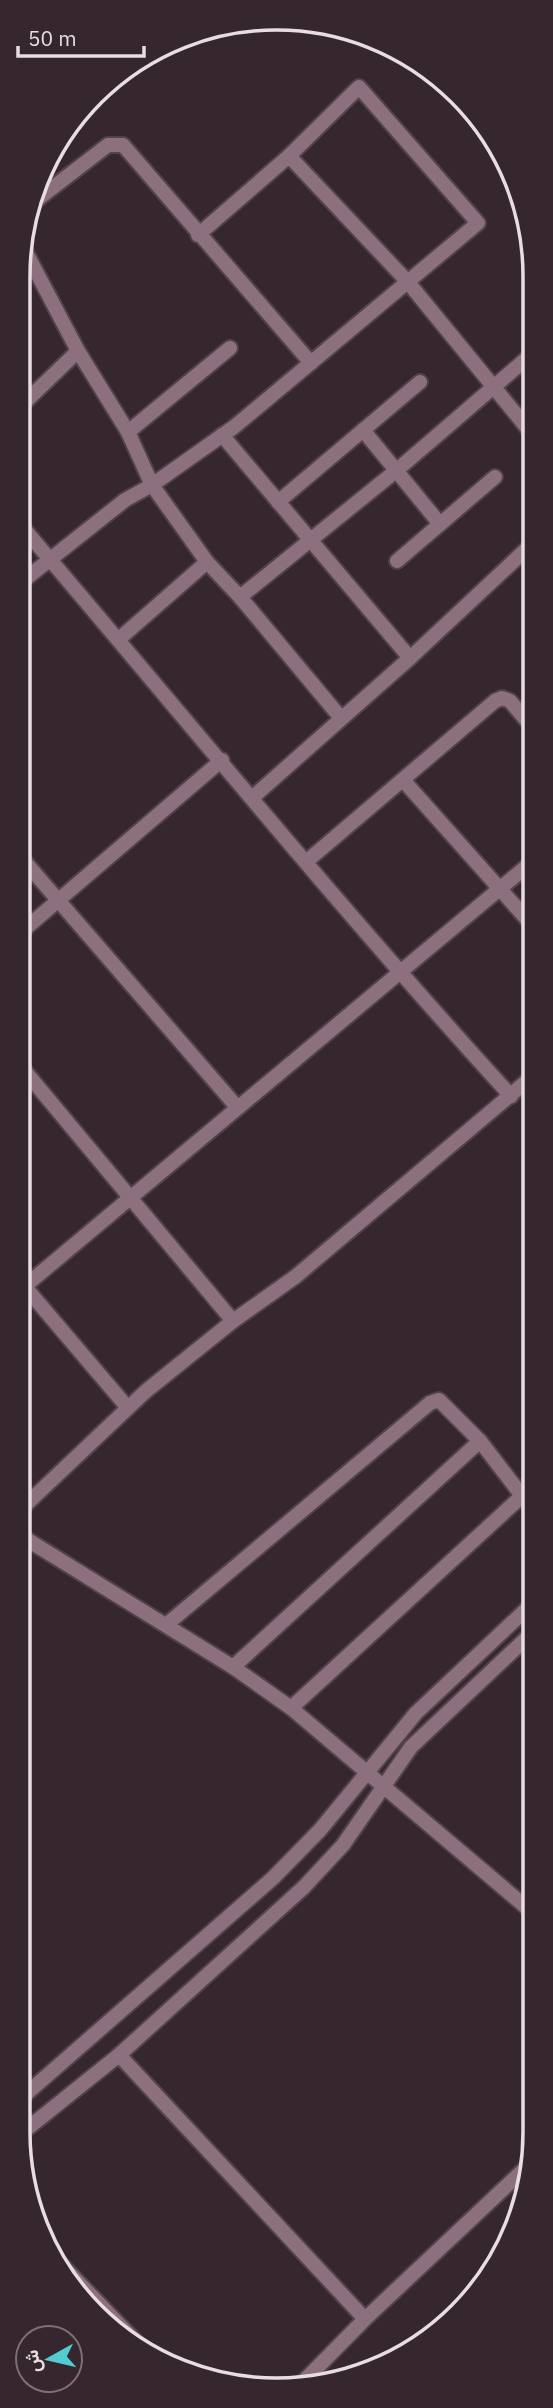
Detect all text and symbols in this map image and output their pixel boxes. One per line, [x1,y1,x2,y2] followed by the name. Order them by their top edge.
[18,14,144,58] scale bar
[28,24,77,52] text: 50 m
[14,2324,84,2394] north arrow
[19,2348,46,2374] text: ش

